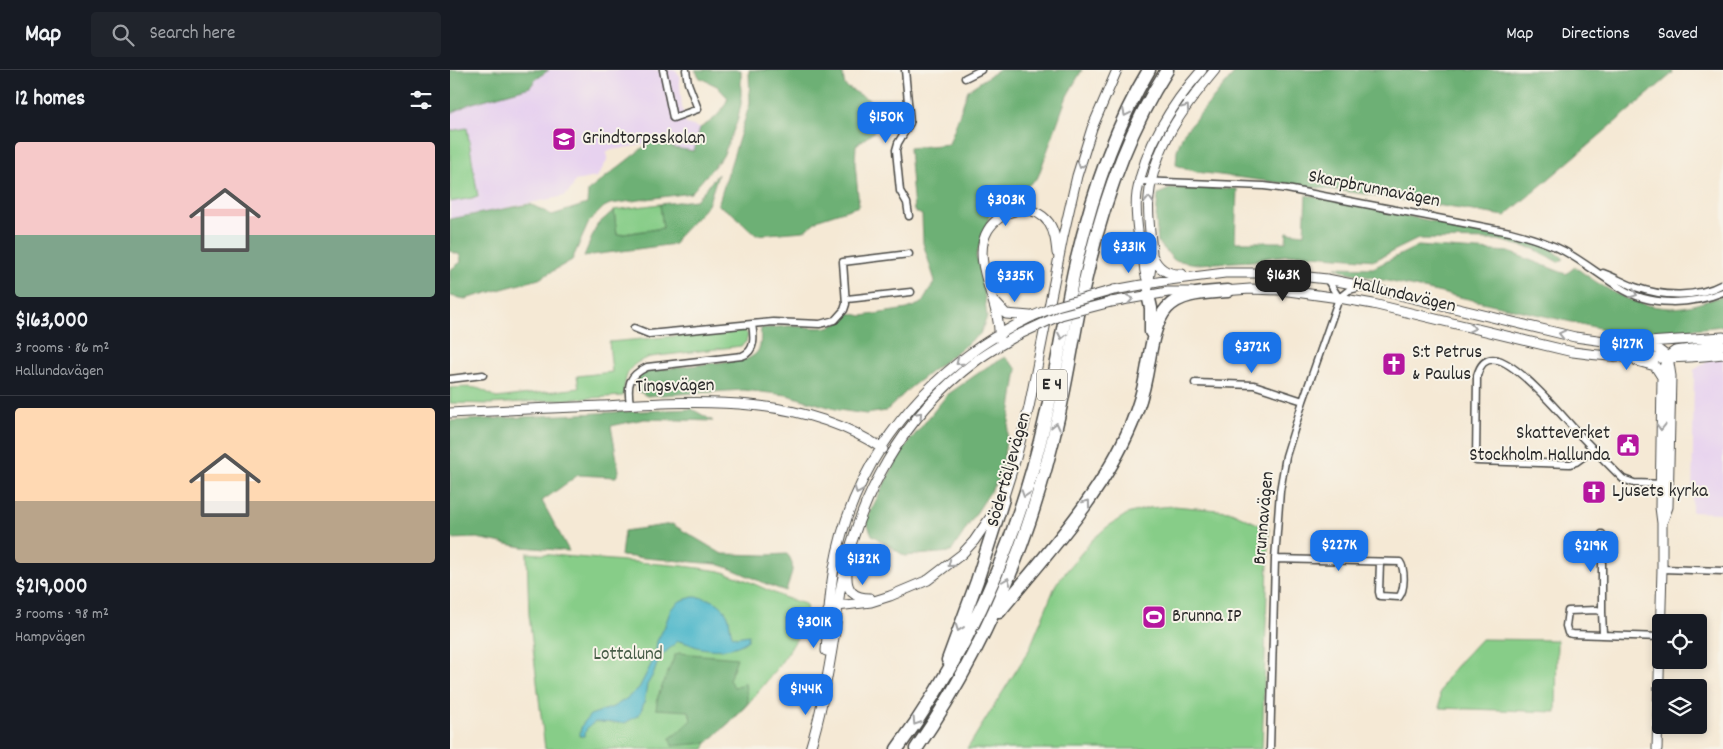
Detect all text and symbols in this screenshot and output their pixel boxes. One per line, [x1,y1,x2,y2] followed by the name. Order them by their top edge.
[91,12,441,57] search box
[25,18,61,52] text: Map
[109,21,137,49] icon: search
[149,21,235,48] text: Search here
[1506,22,1533,47] text: Map
[1561,22,1630,47] text: Directions
[1658,22,1698,47] text: Saved
[15,85,85,115] text: 12 homes
[407,86,435,114] icon: filters
[851,102,921,144] pin: $150K
[1180,104,1189,113] one-way arrow
[868,106,904,129] text: $150K
[1122,108,1133,117] one-way arrow
[551,126,577,152] school or university icon: Grindtorpsskolan
[582,126,706,153] place label: Grindtorpsskolan
[1076,160,1086,168] one-way arrow
[1306,164,1442,216] street label: Skarpbrunnavägen
[180,175,270,265] icon: home
[971,184,1041,227] pin: $303K
[987,189,1025,212] text: $303K
[1144,196,1155,204] one-way arrow
[1094,232,1164,274] pin: $331K
[1112,236,1146,259] text: $331K
[980,260,1050,303] pin: $335K
[1248,260,1318,302] pin: $163K
[1266,264,1300,287] text: $163K
[996,265,1034,288] text: $335K
[1350,271,1458,321] street label: Hallundavägen
[1629,288,1638,298] one-way arrow
[1125,294,1134,304] one-way arrow
[15,307,88,337] text: $163,000
[1467,322,1476,333] one-way arrow
[1592,328,1662,371] pin: $127K
[1558,329,1567,340] one-way arrow
[1057,331,1067,340] one-way arrow
[1217,332,1287,374] pin: $372K
[1611,333,1643,356] text: $127K
[1234,336,1270,359] text: $372K
[15,337,109,360] text: 3 rooms · 86 m²
[1412,340,1482,389] place label: S:t Petrus & Paulus
[1381,351,1407,377] church icon: S:t Petrus & Paulus
[956,357,965,365] one-way arrow
[15,360,104,383] text: Hallundavägen
[1037,370,1067,400] road number: E 4
[635,373,715,401] street label: Tingsvägen
[981,409,1039,531] street label: Södertäljevägen
[913,412,922,421] one-way arrow
[1050,421,1061,430] one-way arrow
[1469,421,1611,470] place label: Skatteverket Stockholm Hallunda
[1656,424,1666,431] one-way arrow
[1615,432,1641,458] public building icon: Skatteverket Stockholm Hallunda
[180,440,270,530] icon: home
[1247,470,1283,566] street label: Brunnavägen
[1581,479,1607,505] church icon: Ljusets kyrka
[1612,479,1709,506] place label: Ljusets kyrka
[854,486,864,495] one-way arrow
[1021,489,1031,497] one-way arrow
[1081,500,1089,509] one-way arrow
[1304,530,1374,572] pin: $227K
[1556,530,1626,573] pin: $219K
[1321,534,1357,557] text: $227K
[1574,535,1608,558] text: $219K
[828,544,898,586] pin: $132K
[846,548,880,571] text: $132K
[947,558,956,567] one-way arrow
[15,573,87,603] text: $219,000
[1002,577,1012,585] one-way arrow
[15,603,109,626] text: 3 rooms · 98 m²
[1141,604,1167,630] sports icon: Brunna IP
[1172,604,1242,631] place label: Brunna IP
[779,606,849,649] pin: $301K
[797,611,831,634] text: $301K
[1652,614,1707,734] map controls
[1652,614,1707,669] button: locate
[955,623,965,632] one-way arrow
[15,626,85,649] text: Hampvägen
[593,642,663,669] park label: Lottalund
[771,674,841,716] pin: $144K
[790,678,822,701] text: $144K
[1652,679,1707,734] button: layers
[913,716,923,725] one-way arrow

